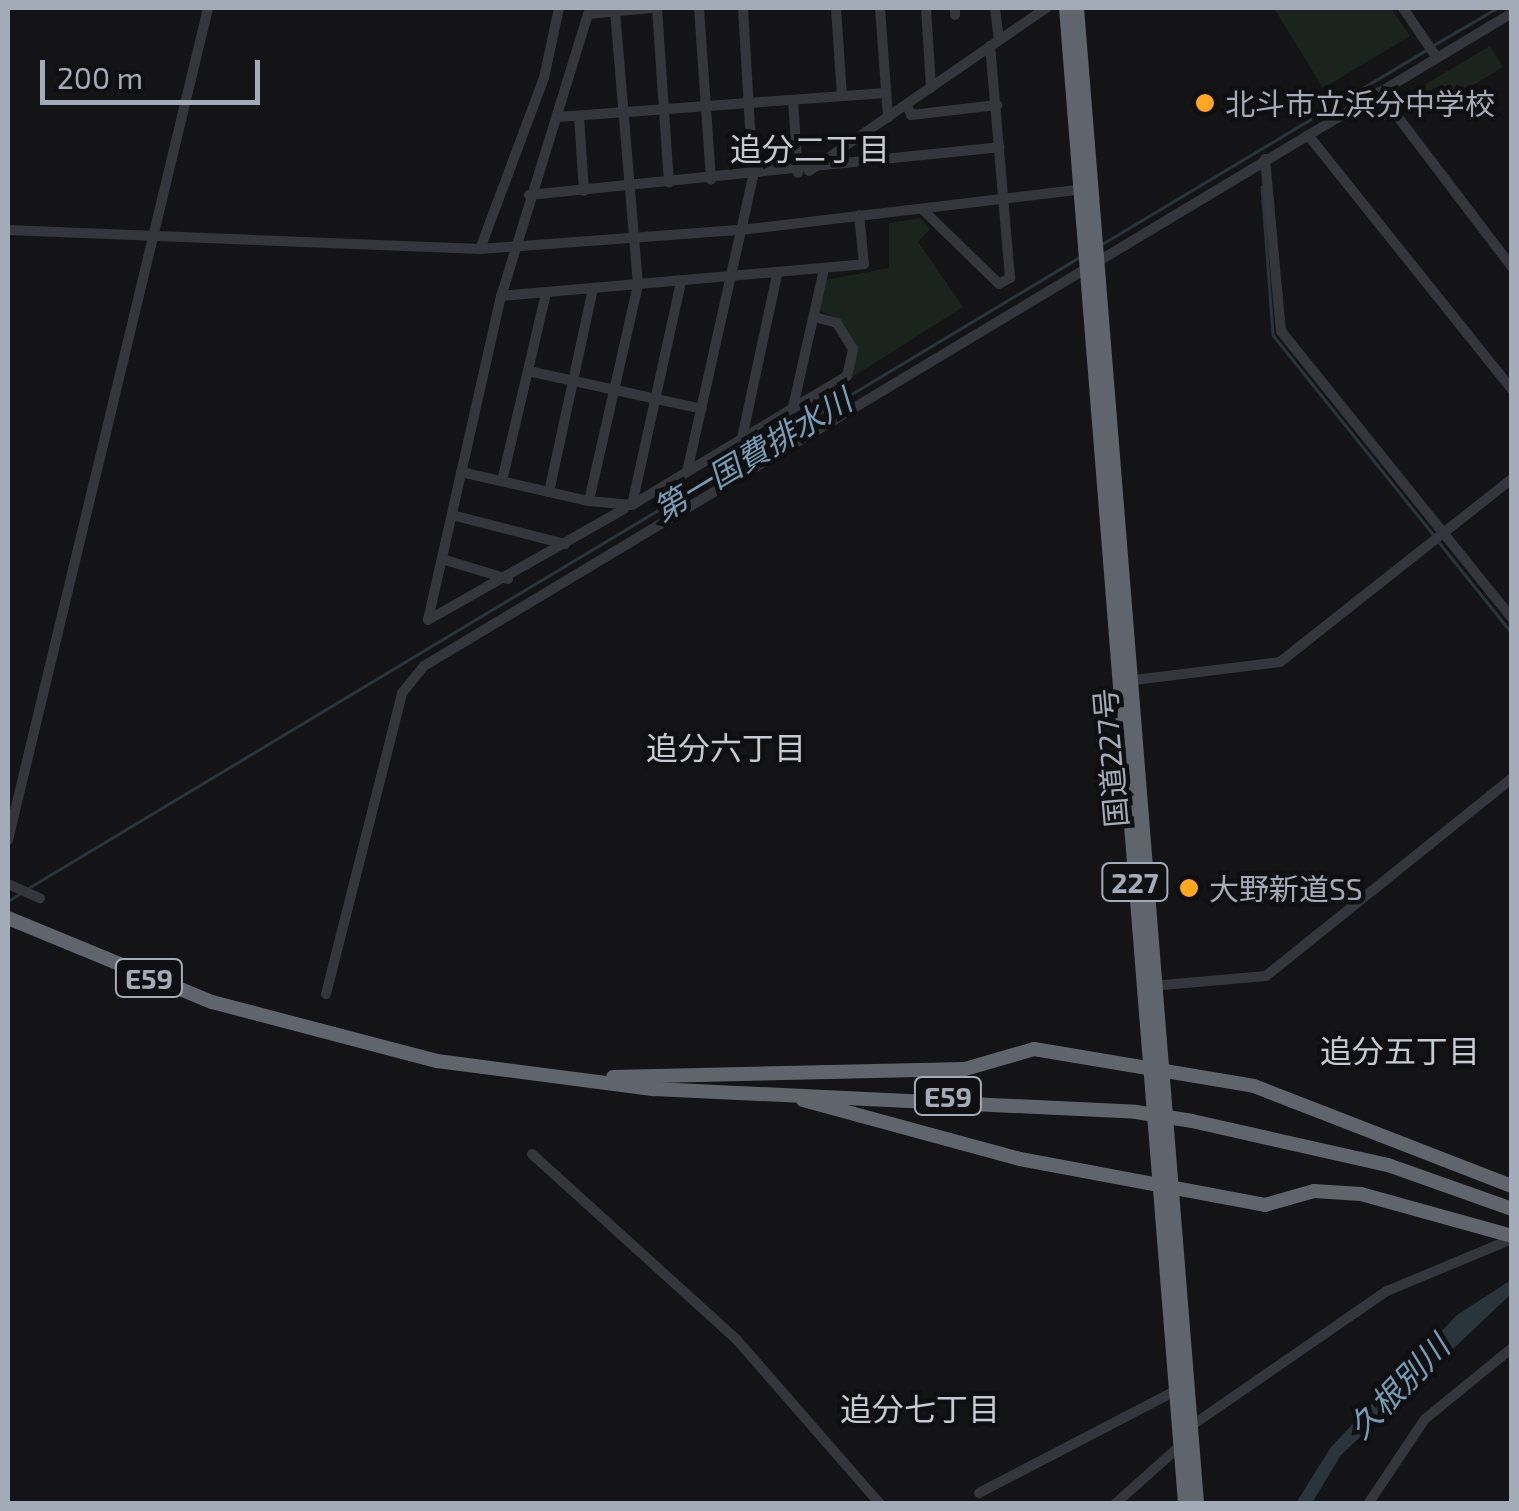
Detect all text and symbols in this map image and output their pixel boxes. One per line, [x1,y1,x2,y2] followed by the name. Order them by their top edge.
[45,40,265,102] scale bar
[57,59,143,95] text: 200 m
[1225,85,1495,121] place label: 北斗市立浜分中学校
[1194,92,1216,114] marker: 北斗市立浜分中学校
[730,129,890,167] district label: 追分二丁目
[646,380,858,528] water label: 第一国費排水川
[1086,687,1134,829] street label: 国道227号
[646,728,806,766] district label: 追分六丁目
[1100,859,1170,905] road number: 227
[1209,870,1363,906] place label: 大野新道SS
[1178,877,1200,899] marker: 大野新道SS
[114,955,184,1001] road number: E59
[1320,1031,1480,1069] district label: 追分五丁目
[913,1073,983,1119] road number: E59
[1340,1327,1456,1445] water label: 久根別川
[840,1389,1000,1427] district label: 追分七丁目

